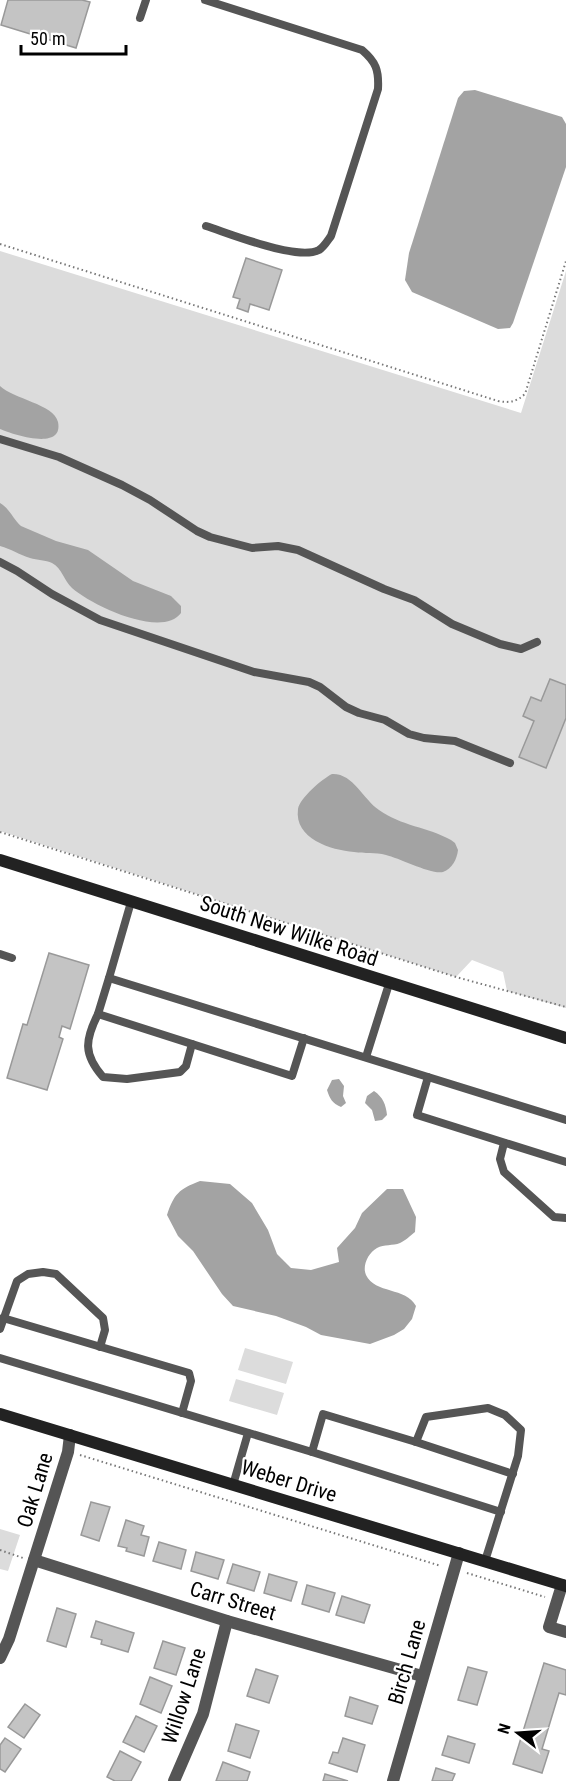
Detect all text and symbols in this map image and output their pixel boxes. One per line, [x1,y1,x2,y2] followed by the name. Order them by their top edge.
[21,18,126,56] scale bar
[30,28,65,49] text: 50 m
[197,891,381,971] street label: South New Wilke Road
[12,1450,58,1530] street label: Oak Lane
[238,1455,340,1507] street label: Weber Drive
[187,1577,279,1625] street label: Carr Street
[383,1617,431,1707] street label: Birch Lane
[157,1645,211,1747] street label: Willow Lane
[488,1703,548,1763] north arrow
[494,1721,515,1736] text: N

